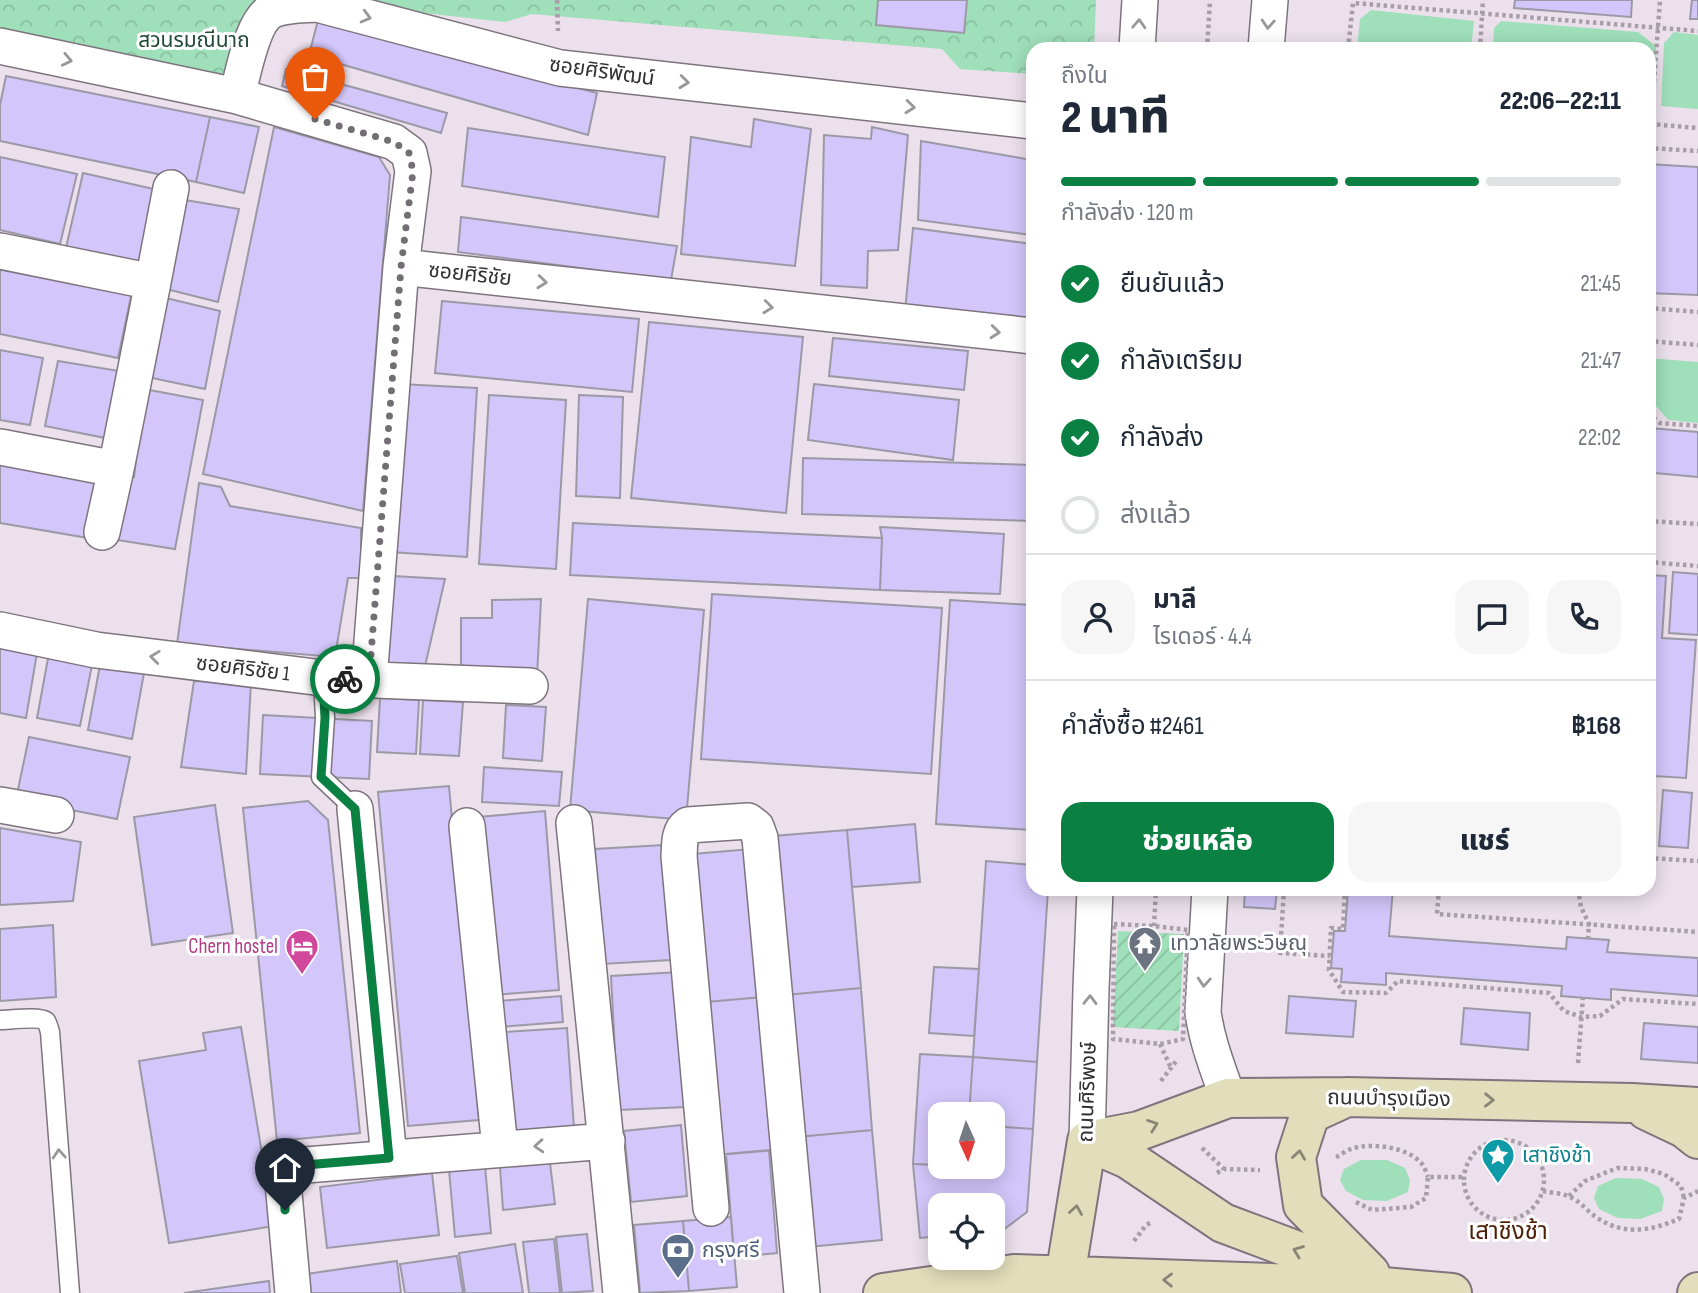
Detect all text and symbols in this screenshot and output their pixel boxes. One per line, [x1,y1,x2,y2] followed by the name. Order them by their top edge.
[360,9,372,23] one-way arrow
[1131,19,1146,30] one-way arrow
[1261,19,1276,30] one-way arrow
[138,28,250,53] park label: สวนรมณีนาถ
[285,47,345,119] pin
[61,51,73,66] one-way arrow
[548,52,656,91] street label: ซอยศิริพัฒน์
[296,58,334,96] icon: bag
[1061,62,1108,90] text: ถึงใน
[678,74,690,89] one-way arrow
[1500,86,1621,117] text: 22:06–22:11
[1061,91,1169,146] text: 2 นาที
[904,100,916,115] one-way arrow
[1061,199,1193,227] text: กำลังส่ง · 120 m
[427,258,513,291] street label: ซอยศิริชัย
[1061,265,1099,303] icon: check
[1120,269,1225,300] text: ยืนยันแล้ว
[1580,270,1621,298] text: 21:45
[536,275,548,290] one-way arrow
[763,299,774,314] one-way arrow
[989,324,1000,339] one-way arrow
[1061,342,1099,380] icon: check
[1120,346,1243,377] text: กำลังเตรียม
[1580,347,1621,375] text: 21:47
[1061,419,1099,457] icon: check
[1120,423,1204,454] text: กำลังส่ง
[1578,424,1621,452] text: 22:02
[1120,500,1191,531] text: ส่งแล้ว
[1061,580,1135,654] button: person
[1455,580,1529,654] button: chat
[1547,580,1621,654] button: phone
[1153,585,1197,616] text: มาลี
[1153,623,1252,651] text: ไรเดอร์ · 4.4
[310,644,380,714] courier
[150,650,161,665] one-way arrow
[195,650,292,687] street label: ซอยศิริชัย 1
[326,660,364,698] icon: bike
[1061,711,1204,742] text: คำสั่งซื้อ #2461
[1571,711,1621,742] text: ฿168
[1061,802,1334,882] button: ช่วยเหลือ
[1348,802,1621,882] button: แชร์
[1126,924,1164,973] temple icon: เทวาลัยพระวิษณุ
[283,927,321,976] hotel icon: Chern hostel
[1170,931,1307,956] place label: เทวาลัยพระวิษณุ
[188,934,278,959] place label: Chern hostel
[1197,976,1212,987] one-way arrow
[1083,994,1098,1005] one-way arrow
[1073,1041,1102,1143] street label: ถนนศิริพงษ์
[1327,1085,1451,1112] street label: ถนนบำรุงเมือง
[1484,1092,1495,1107] one-way arrow
[928,1102,1004,1180] north arrow
[928,1102,1005,1270] map controls
[1147,1120,1159,1134] one-way arrow
[1479,1136,1517,1185] place icon: เสาชิงช้า
[255,1138,315,1210] pin
[533,1138,544,1153] one-way arrow
[1522,1143,1591,1168] place label: เสาชิงช้า
[52,1148,67,1159] one-way arrow
[266,1149,304,1187] icon: home
[1291,1149,1306,1161] one-way arrow
[928,1193,1005,1270] button: locate
[1068,1204,1083,1216] one-way arrow
[1468,1217,1548,1246] district label: เสาชิงช้า
[659,1231,697,1280] bank icon: กรุงศรี
[702,1238,760,1263] place label: กรุงศรี
[1292,1245,1305,1259] one-way arrow
[1163,1272,1173,1288] one-way arrow

